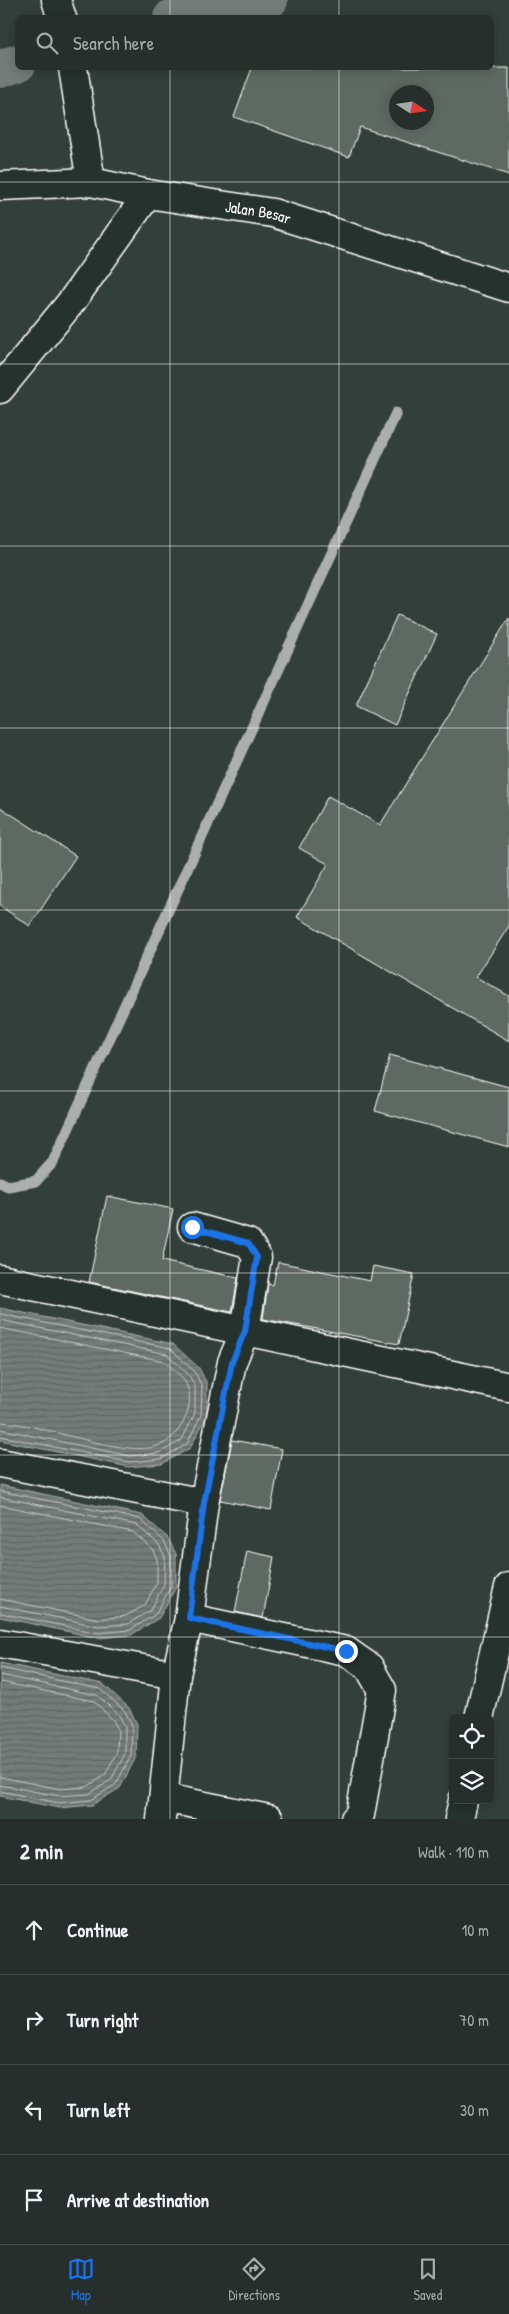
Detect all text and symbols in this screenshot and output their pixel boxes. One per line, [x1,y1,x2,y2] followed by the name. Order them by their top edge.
[15,15,494,70] search box
[33,29,61,57] icon: search
[73,30,154,56] text: Search here
[389,85,434,130] north arrow
[224,195,294,229] street label: Jalan Besar
[181,1216,204,1239] route start
[335,1640,358,1663] route end
[449,1714,494,1804] map controls
[449,1714,494,1759] button: locate
[449,1759,494,1804] button: layers
[20,1837,63,1866] text: 2 min
[418,1841,489,1863] text: Walk · 110 m
[20,1916,48,1944] icon: ahead
[67,1917,128,1943] text: Continue
[461,1919,489,1941] text: 10 m
[20,2006,48,2034] icon: right
[67,2007,138,2033] text: Turn right
[459,2009,489,2031] text: 70 m
[20,2096,48,2124] icon: left
[67,2097,130,2123] text: Turn left
[460,2099,489,2121] text: 30 m
[20,2186,48,2214] icon: arrive
[67,2187,209,2213] text: Arrive at destination
[67,2255,95,2304] tab: Map
[228,2255,280,2304] tab: Directions
[414,2255,442,2304] tab: Saved

